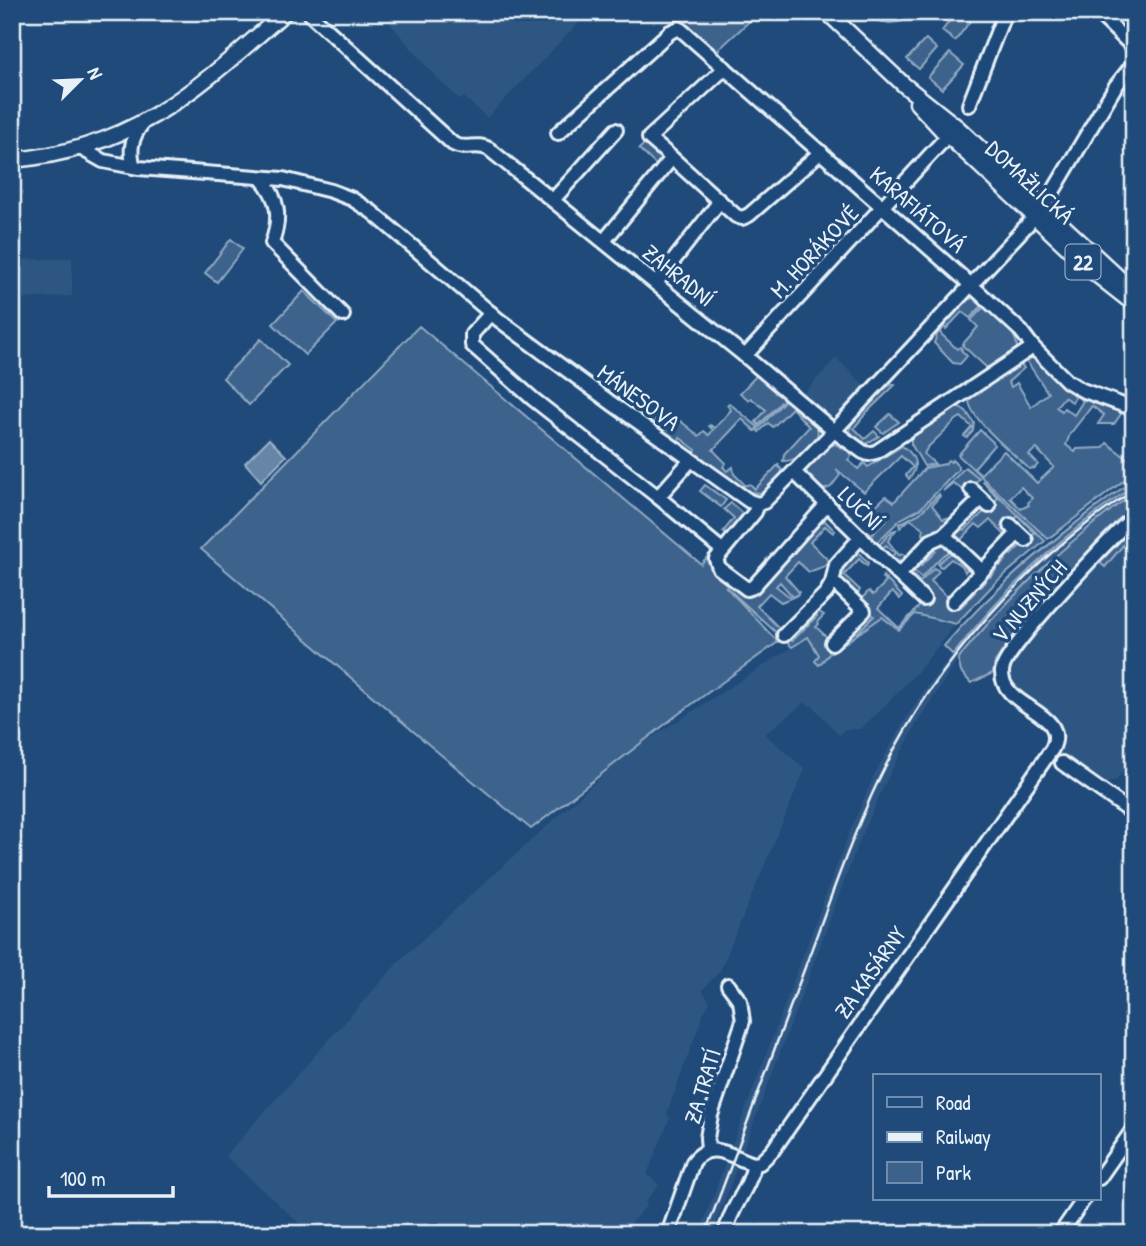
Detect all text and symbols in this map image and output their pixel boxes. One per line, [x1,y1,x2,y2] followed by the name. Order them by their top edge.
[46,46,116,116] north arrow
[82,63,109,83] text: N
[979,133,1081,231] street label: DOMAŽLICKÁ
[863,159,973,259] street label: KARAFIÁTOVÁ
[763,198,865,304] street label: M. HORÁKOVÉ
[637,237,721,313] street label: ZAHRADNÍ
[1066,244,1100,280] road number: 22
[592,357,686,437] street label: MÁNESOVA
[832,479,890,537] street label: LUČNÍ
[984,553,1074,649] street label: V NUZNÝCH
[827,920,913,1024] street label: ZA KASÁRNY
[676,1045,728,1127] street label: ZA TRATÍ
[873,1074,1100,1200] legend
[936,1088,970,1117] text: Road
[936,1122,991,1151] text: Railway
[49,1155,173,1199] scale bar
[936,1158,971,1187] text: Park
[60,1164,106,1193] text: 100 m

